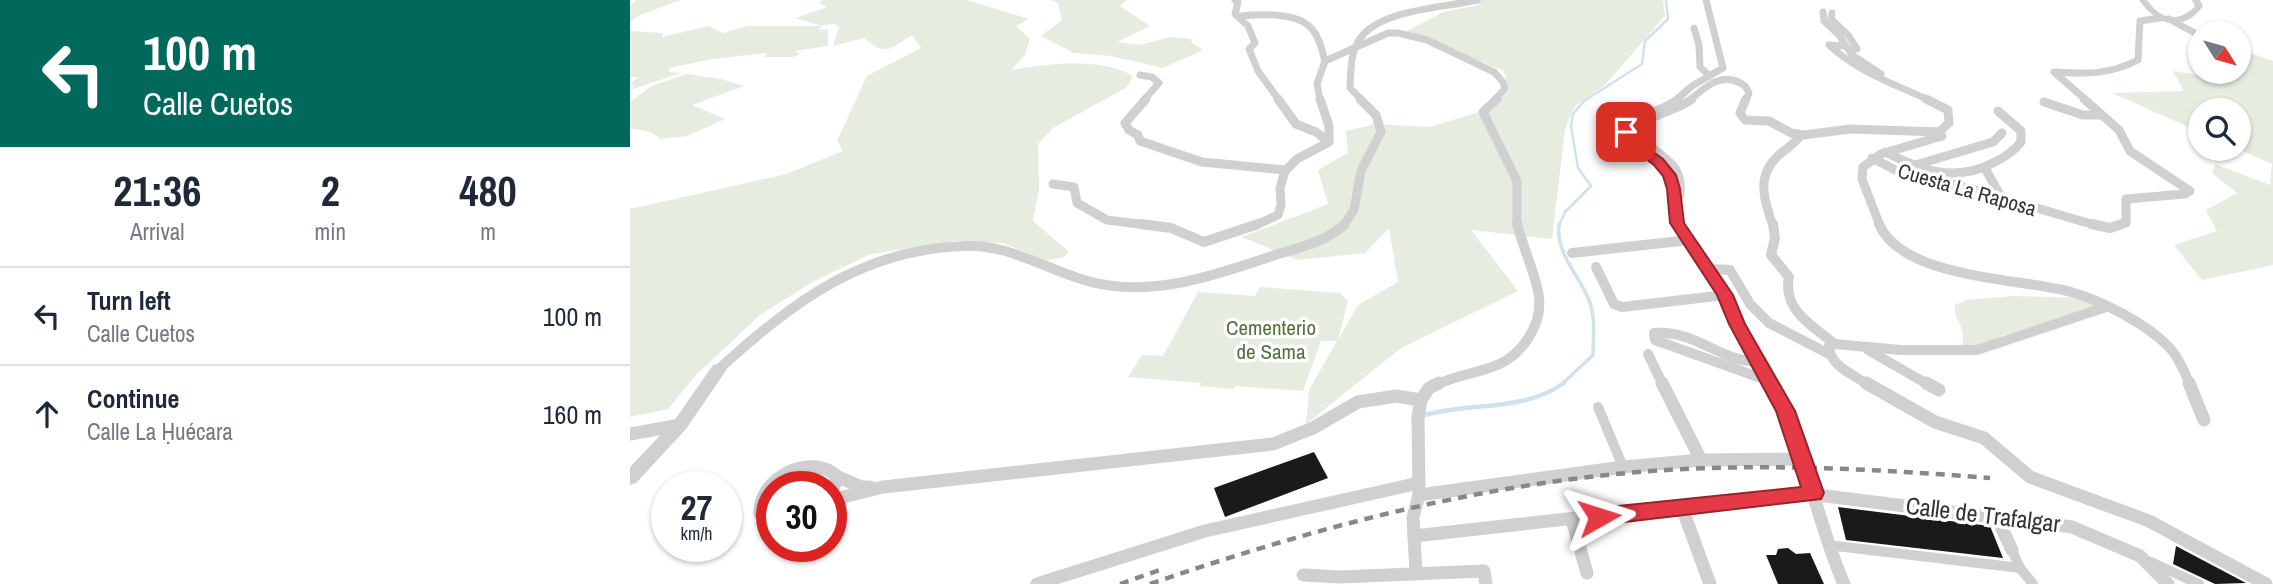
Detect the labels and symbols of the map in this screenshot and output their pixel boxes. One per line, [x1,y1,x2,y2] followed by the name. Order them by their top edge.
[2188,21,2250,84] north arrow
[1596,102,1656,162] pin
[1895,156,2040,223] street label: Cuesta La Raposa
[1226,313,1316,366] park label: Cementerio de Sama
[756,471,847,562] speed limit sign: 30
[1562,480,1636,554] position arrow
[1904,489,2063,539] street label: Calle de Trafalgar

